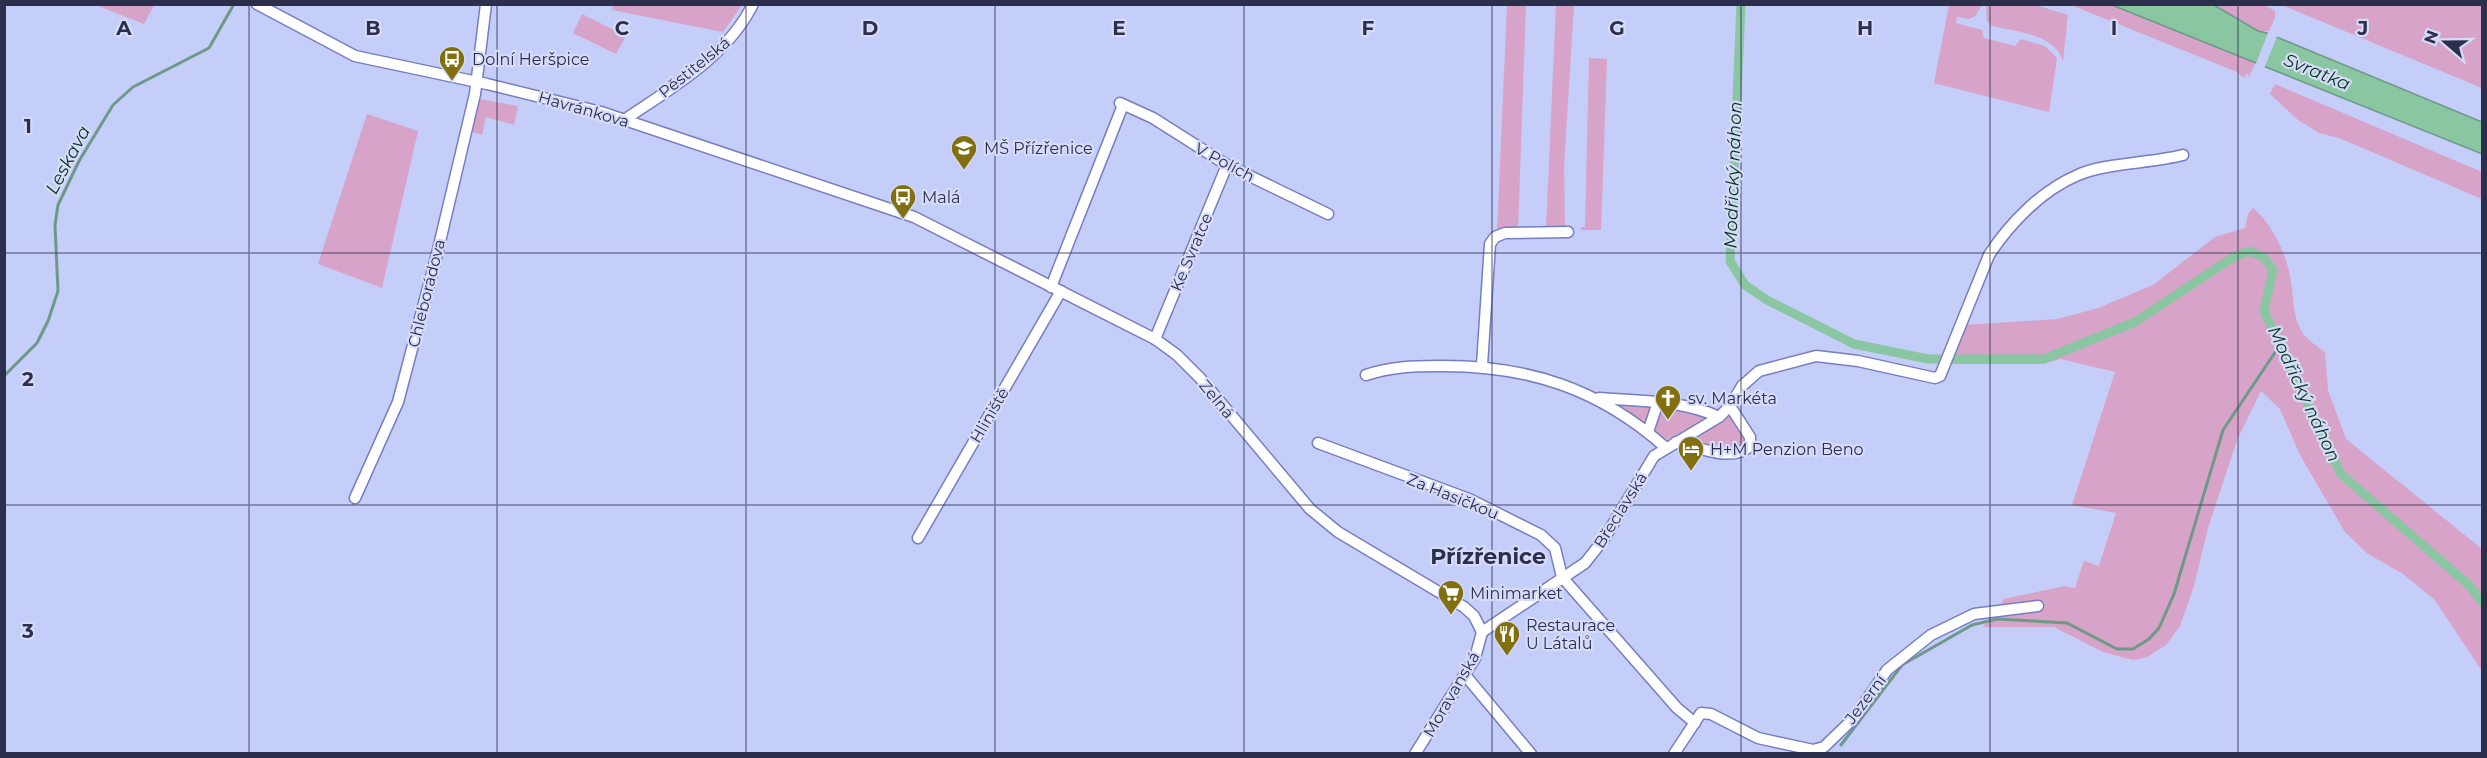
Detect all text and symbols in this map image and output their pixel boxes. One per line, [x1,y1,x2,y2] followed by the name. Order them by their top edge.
[2415,12,2475,72] north arrow
[115,16,132,40] text: A
[365,16,381,40] text: B
[615,16,630,40] text: C
[862,16,878,40] text: D
[1112,16,1126,40] text: E
[1362,16,1375,40] text: F
[1609,16,1625,40] text: G
[1857,16,1873,40] text: H
[2111,16,2117,40] text: I
[2357,16,2368,40] text: J
[2420,28,2443,46] text: N
[655,33,734,102] street label: Pěstitelská
[437,44,467,82] bus stop icon: Dolní Heršpice
[2281,49,2353,95] water label: Svratka
[472,50,589,69] place label: Dolní Heršpice
[536,87,632,132] street label: Havránkova
[1719,101,1747,249] water label: Modřický náhon
[24,114,32,138] text: 1
[41,122,95,198] water label: Leskava
[949,133,979,171] school or university icon: MŠ Přízřenice
[984,139,1093,158] place label: MŠ Přízřenice
[1192,139,1258,186] street label: V Polích
[888,182,918,220] bus stop icon: Malá
[922,188,960,207] place label: Malá
[1166,210,1216,294] street label: Ke Svratce
[404,237,449,349] street label: Chleborádova
[2263,323,2345,465] water label: Modřický náhon
[22,367,34,391] text: 2
[1195,376,1238,422] street label: Zelná
[1653,383,1683,421] church icon: sv. Markéta
[966,384,1013,446] street label: Hliniště
[1688,389,1777,408] place label: sv. Markéta
[1676,434,1706,472] hotel icon: H+M Penzion Beno
[1710,440,1864,459] place label: H+M Penzion Beno
[1404,469,1502,524] street label: Za Hasičkou
[1590,469,1651,552] street label: Břeclavská
[1430,543,1546,570] district label: Přízřenice
[1436,578,1466,616] supermarket icon: Minimarket
[1470,584,1563,603] place label: Minimarket
[1526,616,1615,653] place label: Restaurace U Látalů
[21,619,34,643] text: 3
[1492,619,1522,657] restaurant icon: Restaurace U Látalů
[1419,648,1484,740] street label: Moravanská
[1840,670,1890,728] street label: Jezerní

